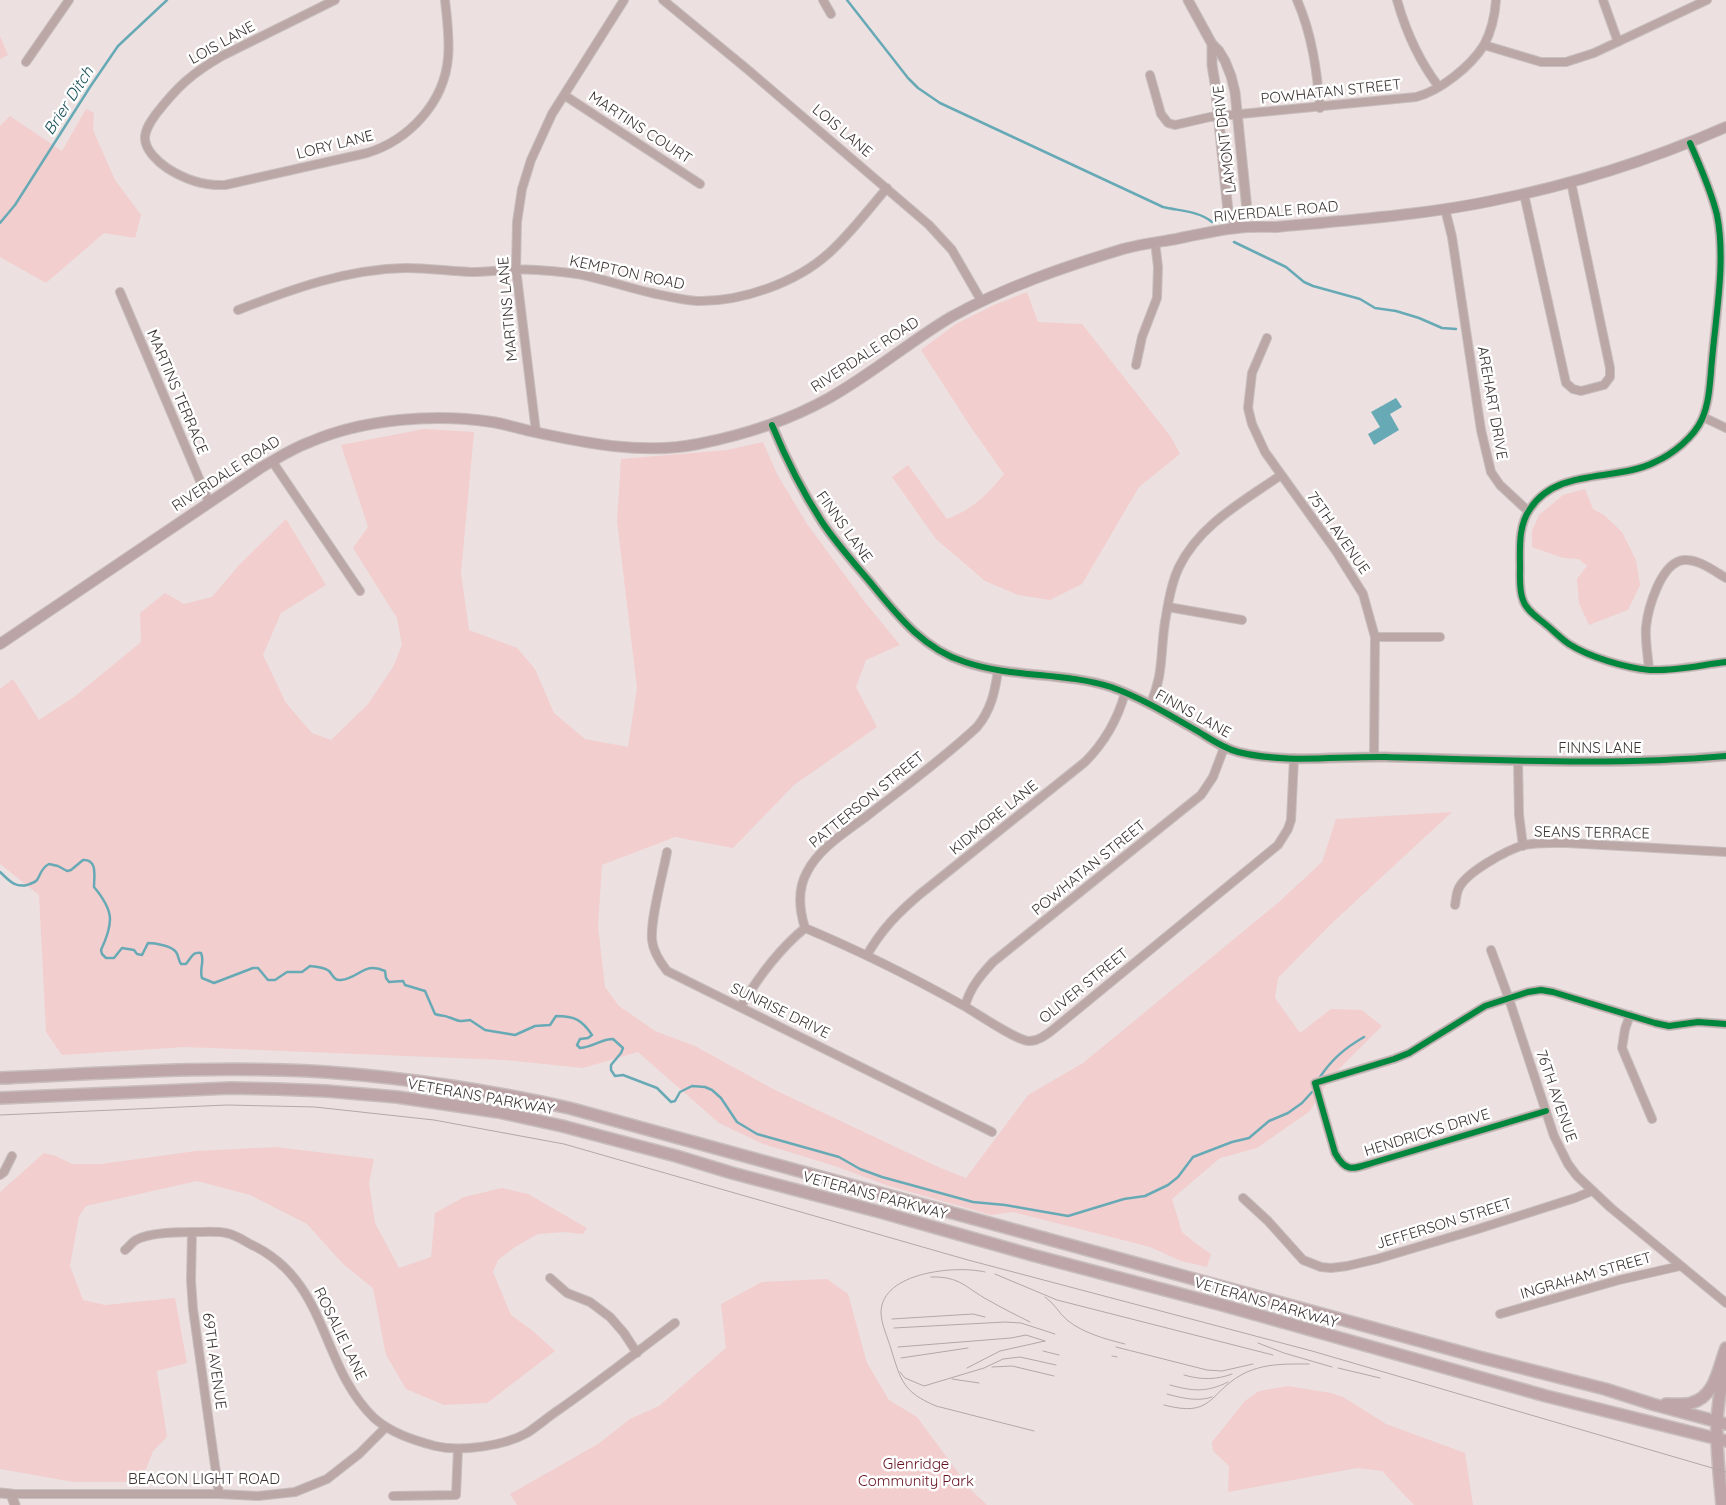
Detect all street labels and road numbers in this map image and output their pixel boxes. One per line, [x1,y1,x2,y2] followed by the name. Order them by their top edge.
[186,18,258,68] street label: LOIS LANE
[1260,76,1402,108] street label: POWHATAN STREET
[1209,84,1241,194] street label: LAMONT DRIVE
[585,88,695,168] street label: MARTINS COURT
[808,101,876,161] street label: LOIS LANE
[295,127,375,163] street label: LORY LANE
[1213,198,1339,226] street label: RIVERDALE ROAD
[568,252,686,294] street label: KEMPTON ROAD
[494,256,522,362] street label: MARTINS LANE
[808,313,922,397] street label: RIVERDALE ROAD
[143,327,211,457] street label: MARTINS TERRACE
[1473,345,1511,461] street label: AREHART DRIVE
[169,432,283,516] street label: RIVERDALE ROAD
[812,488,876,566] street label: FINNS LANE
[1303,488,1373,578] street label: 75TH AVENUE
[1152,686,1234,742] street label: FINNS LANE
[1558,739,1642,757] street label: FINNS LANE
[806,748,928,852] street label: PATTERSON STREET
[946,777,1042,859] street label: KIDMORE LANE
[1028,817,1150,919] street label: POWHATAN STREET
[1534,823,1650,843] street label: SEANS TERRACE
[1036,945,1132,1027] street label: OLIVER STREET
[728,979,832,1043] street label: SUNRISE DRIVE
[1532,1048,1580,1144] street label: 76TH AVENUE
[406,1075,556,1119] street label: VETERANS PARKWAY
[1362,1105,1492,1161] street label: HENDRICKS DRIVE
[801,1168,949,1224] street label: VETERANS PARKWAY
[1374,1195,1514,1253] street label: JEFFERSON STREET
[1518,1249,1654,1303] street label: INGRAHAM STREET
[1192,1274,1340,1332] street label: VETERANS PARKWAY
[310,1285,370,1383] street label: ROSALIE LANE
[198,1312,230,1410] street label: 69TH AVENUE
[128,1470,280,1488] street label: BEACON LIGHT ROAD

